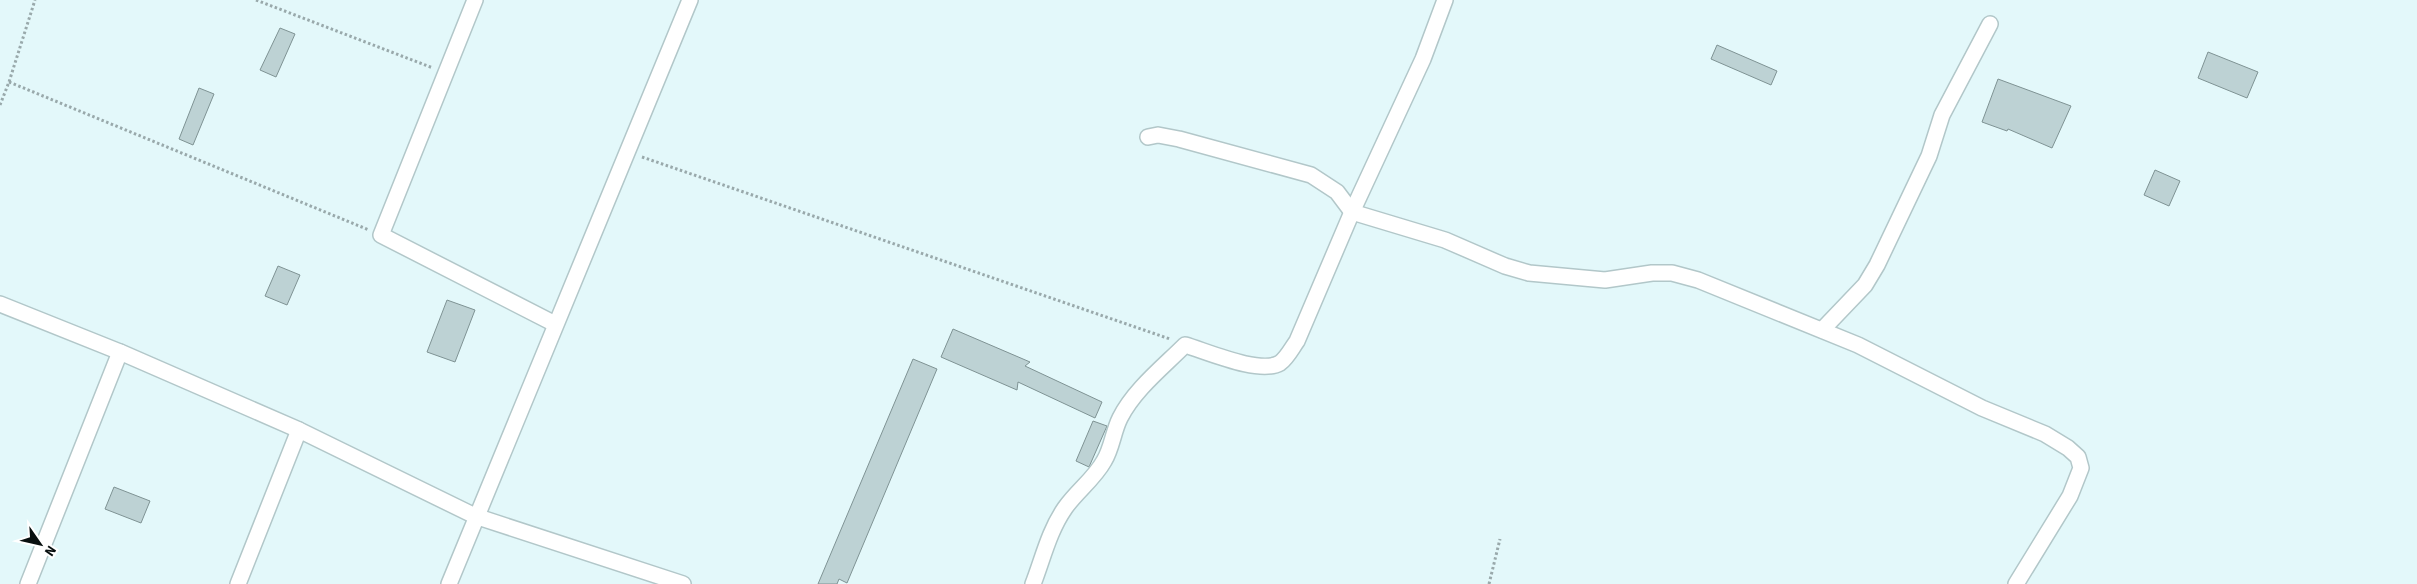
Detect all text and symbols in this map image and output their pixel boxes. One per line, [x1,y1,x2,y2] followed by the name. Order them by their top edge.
[15,519,65,569] north arrow
[39,541,61,560] text: N

